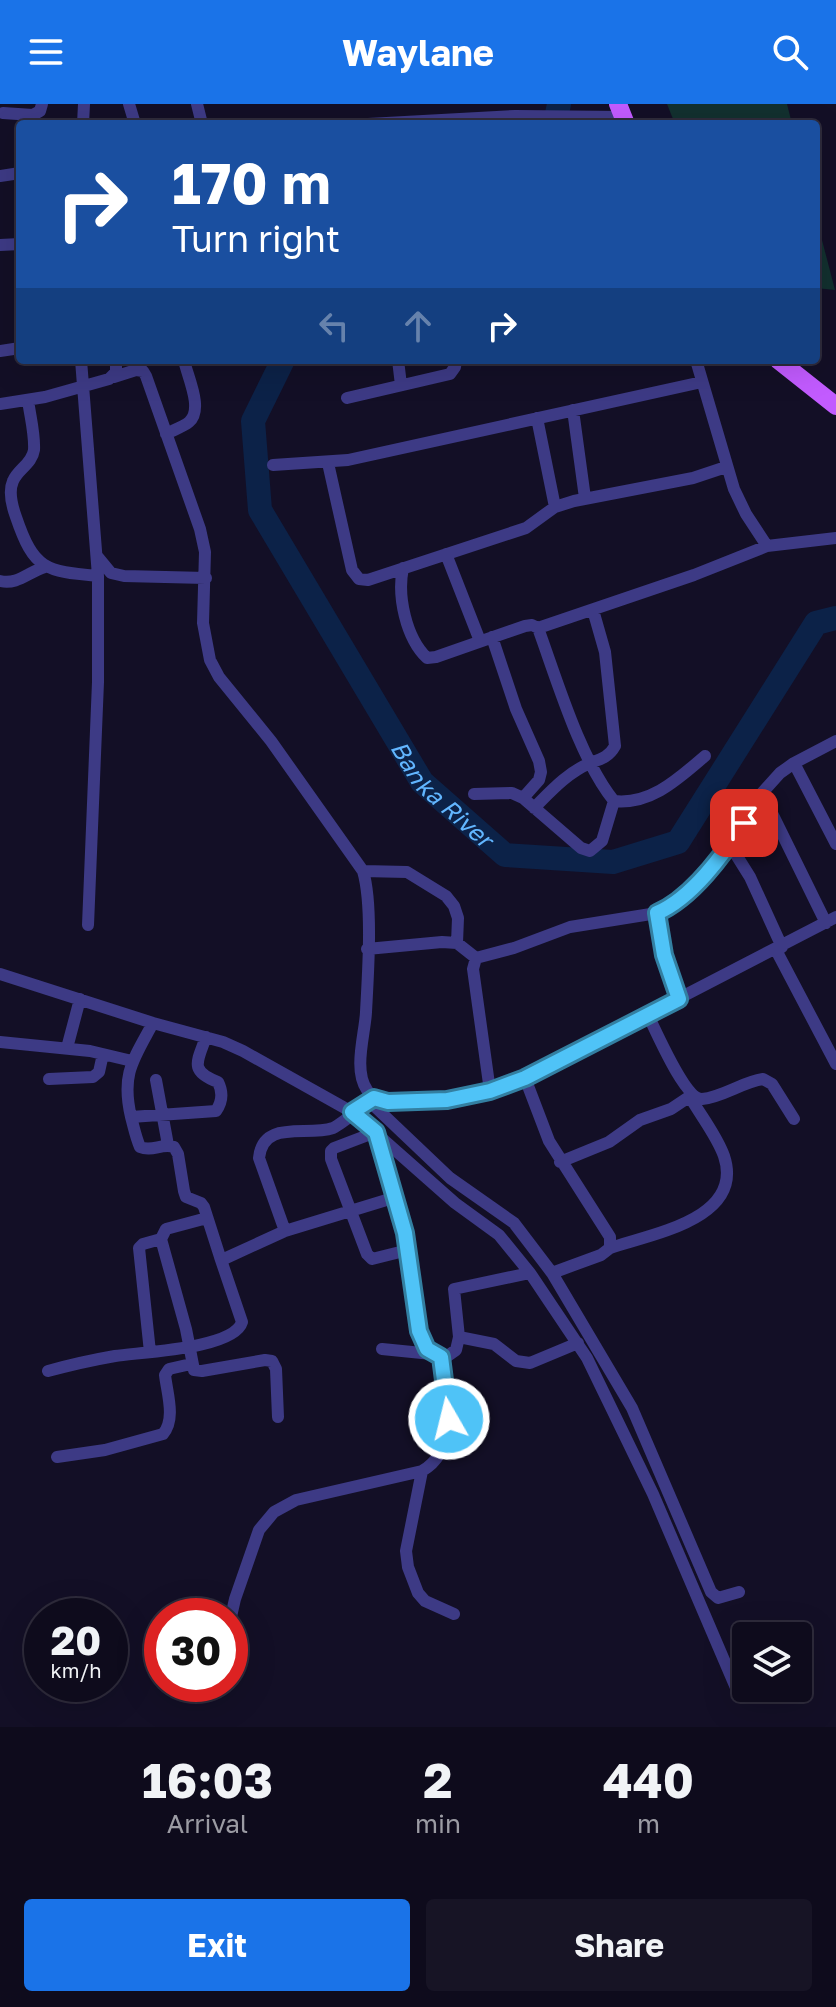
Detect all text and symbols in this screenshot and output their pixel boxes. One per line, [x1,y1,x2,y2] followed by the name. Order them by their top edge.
[24,30,68,74] icon: menu
[768,30,812,74] icon: search
[342,31,494,74] text: Waylane
[172,149,331,216] text: 170 m
[40,152,144,256] icon: right
[172,217,340,260] text: Turn right
[312,304,356,348] icon: left
[396,304,440,348] icon: ahead
[480,304,524,348] icon: right
[386,735,502,855] water label: Banka River
[710,789,778,857] pin
[722,801,766,845] icon: arrive
[407,1377,491,1461] position arrow
[144,1598,248,1702] speed limit sign: 30
[51,1616,101,1664] text: 20
[732,1622,812,1702] map controls
[732,1622,812,1702] button: layers
[51,1658,101,1682] text: km/h
[142,1751,273,1809] text: 16:03
[423,1751,453,1809] text: 2
[603,1751,694,1809] text: 440
[167,1808,248,1839] text: Arrival
[415,1808,461,1839] text: min
[637,1808,660,1839] text: m
[24,1899,410,1991] button: Exit
[426,1899,812,1991] button: Share

